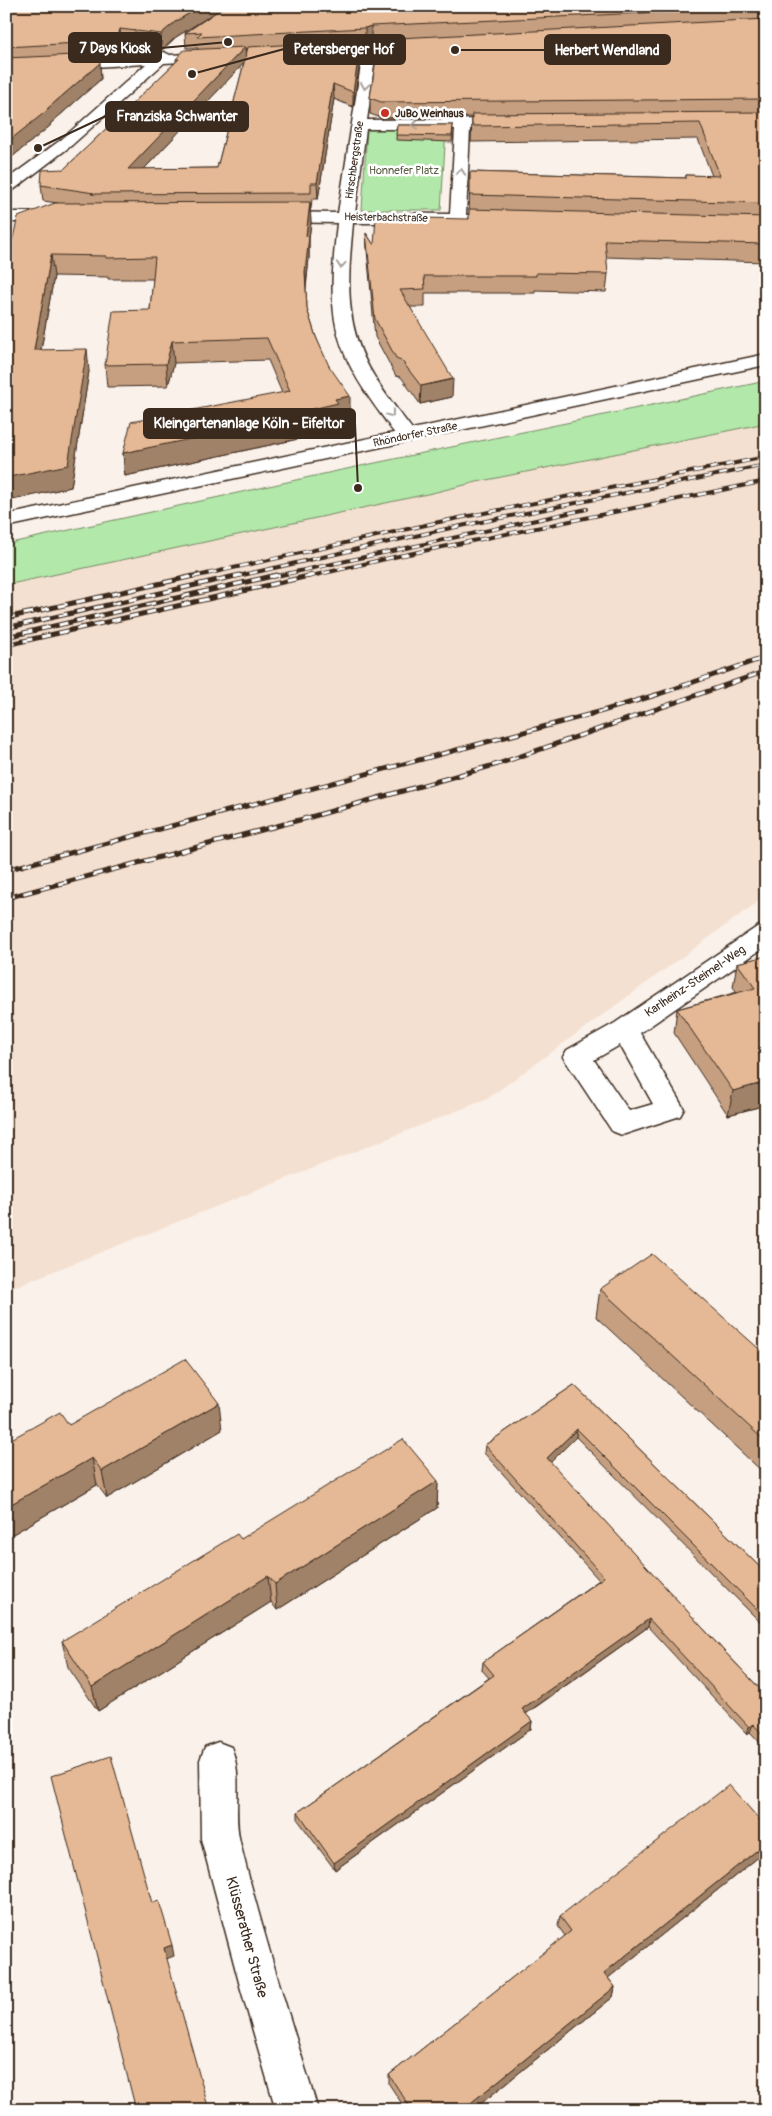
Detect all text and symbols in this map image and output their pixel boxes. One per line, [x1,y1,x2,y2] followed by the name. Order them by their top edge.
[69,33,161,62] callout: 7 Days Kiosk
[284,35,405,64] callout: Petersberger Hof
[545,35,670,64] callout: Herbert Wendland
[79,40,151,57] text: 7 Days Kiosk
[293,41,395,58] text: Petersberger Hof
[554,42,660,59] text: Herbert Wendland
[360,82,371,90] one-way arrow
[106,102,248,131] callout: Franziska Schwanter
[379,107,391,119] marker: JuBo Weinhaus
[395,107,464,120] place label: JuBo Weinhaus
[116,108,239,125] text: Franziska Schwanter
[343,120,366,200] street label: Hirschbergstraße
[410,120,418,130] one-way arrow
[369,164,439,177] park label: Honnefer Platz
[455,167,466,175] one-way arrow
[344,210,429,225] street label: Heisterbachstraße
[336,261,347,269] one-way arrow
[385,408,394,418] one-way arrow
[144,409,355,438] callout: Kleingartenanlage Köln - Eifeltor
[154,415,345,432] text: Kleingartenanlage Köln - Eifeltor
[372,419,459,450] street label: Rhöndorfer Straße
[642,942,748,1021] street label: Karlheinz-Steimel-Weg
[221,1874,272,2000] street label: Klüsserather Straße

